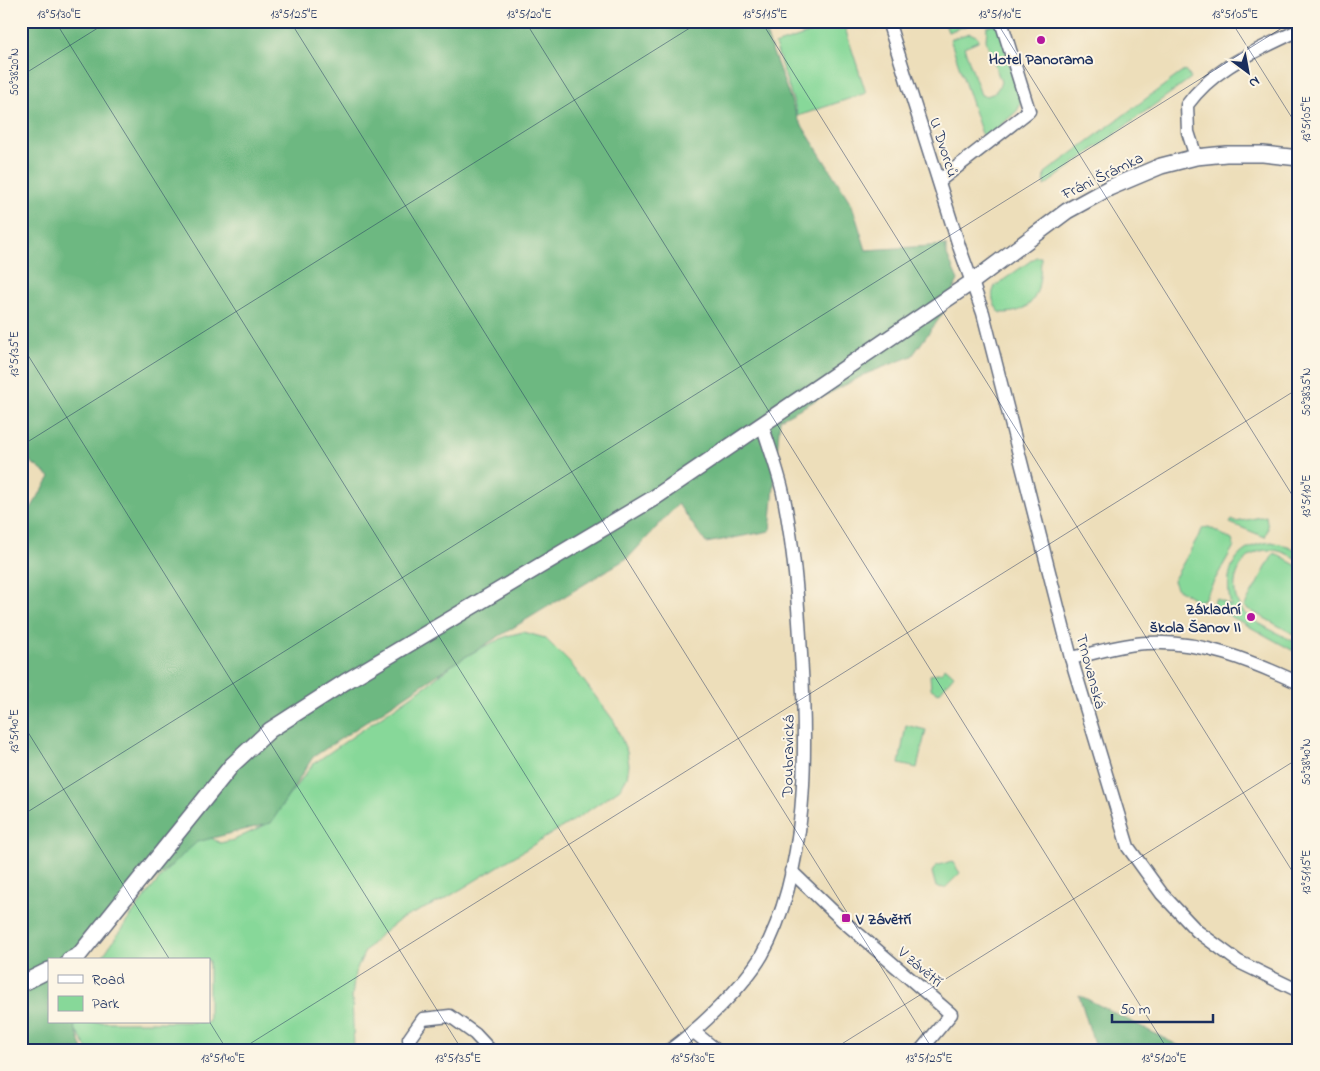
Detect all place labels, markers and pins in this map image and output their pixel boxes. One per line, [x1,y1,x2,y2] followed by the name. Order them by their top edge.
[1035,34,1047,46] marker: Hotel Panorama
[989,48,1094,72] place label: Hotel Panorama
[1150,598,1241,640] place label: Základní škola Šanov II
[1245,611,1257,623] marker: Základní škola Šanov II
[855,908,911,932] place label: V Závětří
[840,912,852,924] marker: V Závětří

